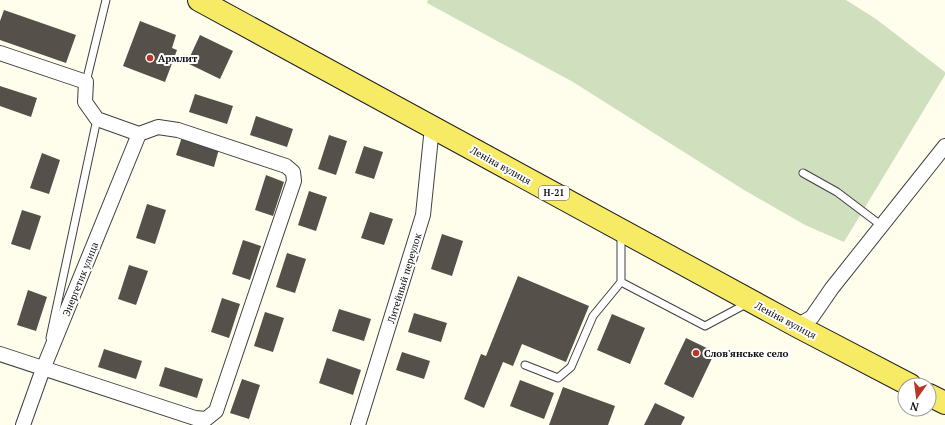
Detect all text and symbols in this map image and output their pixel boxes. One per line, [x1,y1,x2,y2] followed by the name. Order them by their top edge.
[158,52,198,65] place label: Армлит
[145,53,155,63] marker: Армлит
[467,143,533,187] street label: Леніна вулиця
[539,186,569,200] road number: Н-21
[384,231,425,326] street label: Литейный переулок
[60,240,101,318] street label: Энергетик улица
[752,298,819,342] street label: Леніна вулиця
[704,347,789,360] place label: Слов'янське село
[691,348,701,358] marker: Слов'янське село
[897,377,937,417] north arrow
[908,399,920,415] text: N

